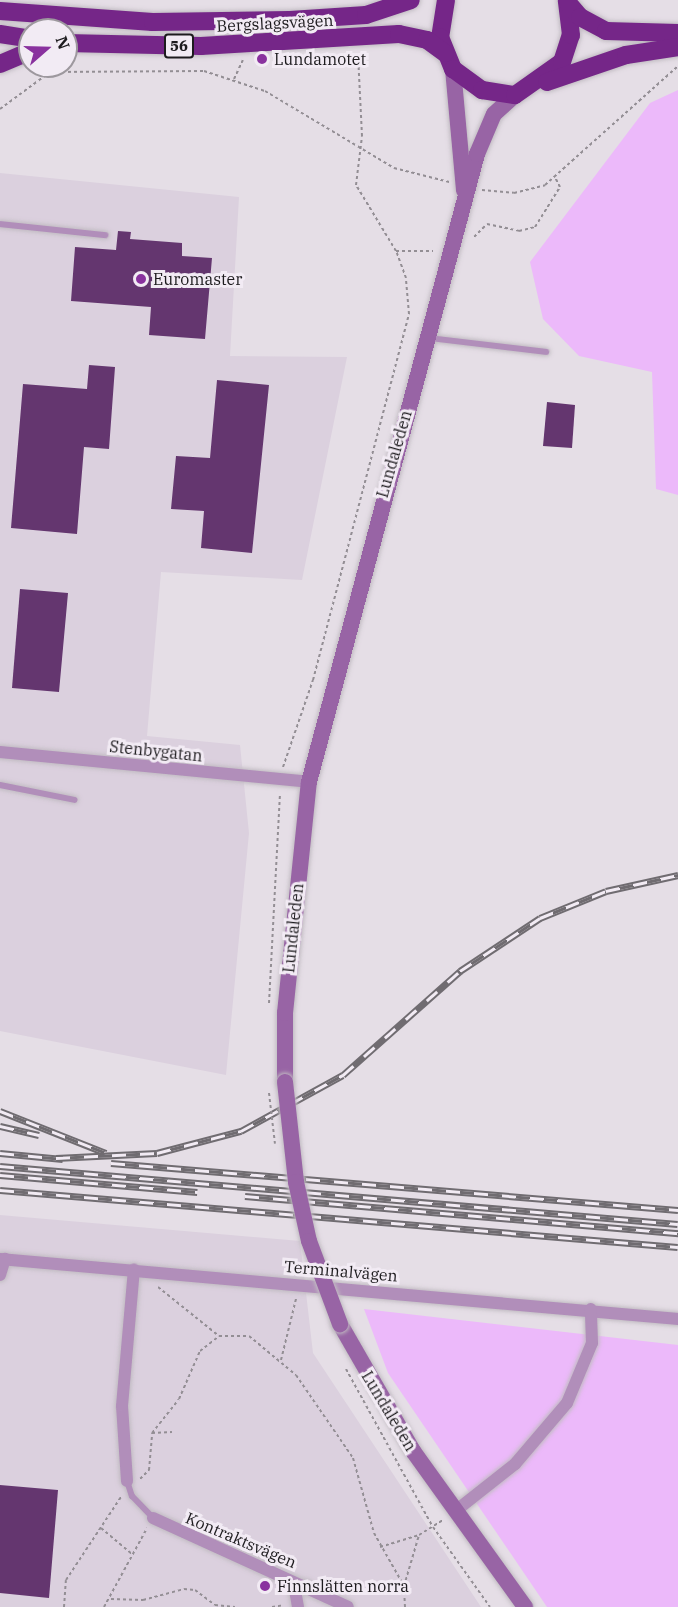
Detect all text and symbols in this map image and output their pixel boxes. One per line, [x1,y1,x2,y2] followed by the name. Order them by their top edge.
[216,10,334,36] street label: Bergslagsvägen
[18,18,78,78] north arrow
[51,33,75,52] text: N
[164,34,194,58] road number: 56
[274,49,366,69] place label: Lundamotet
[255,52,269,66] marker: Lundamotet
[153,269,242,289] place label: Euromaster
[134,272,148,286] marker: Euromaster
[372,408,416,500] street label: Lundaleden
[109,737,203,765] street label: Stenbygatan
[279,882,307,974] street label: Lundaleden
[283,1256,399,1286] street label: Terminalvägen
[358,1367,420,1455] street label: Lundaleden
[183,1508,299,1572] street label: Kontraktsvägen
[277,1576,409,1596] place label: Finnslätten norra
[258,1579,272,1593] marker: Finnslätten norra

